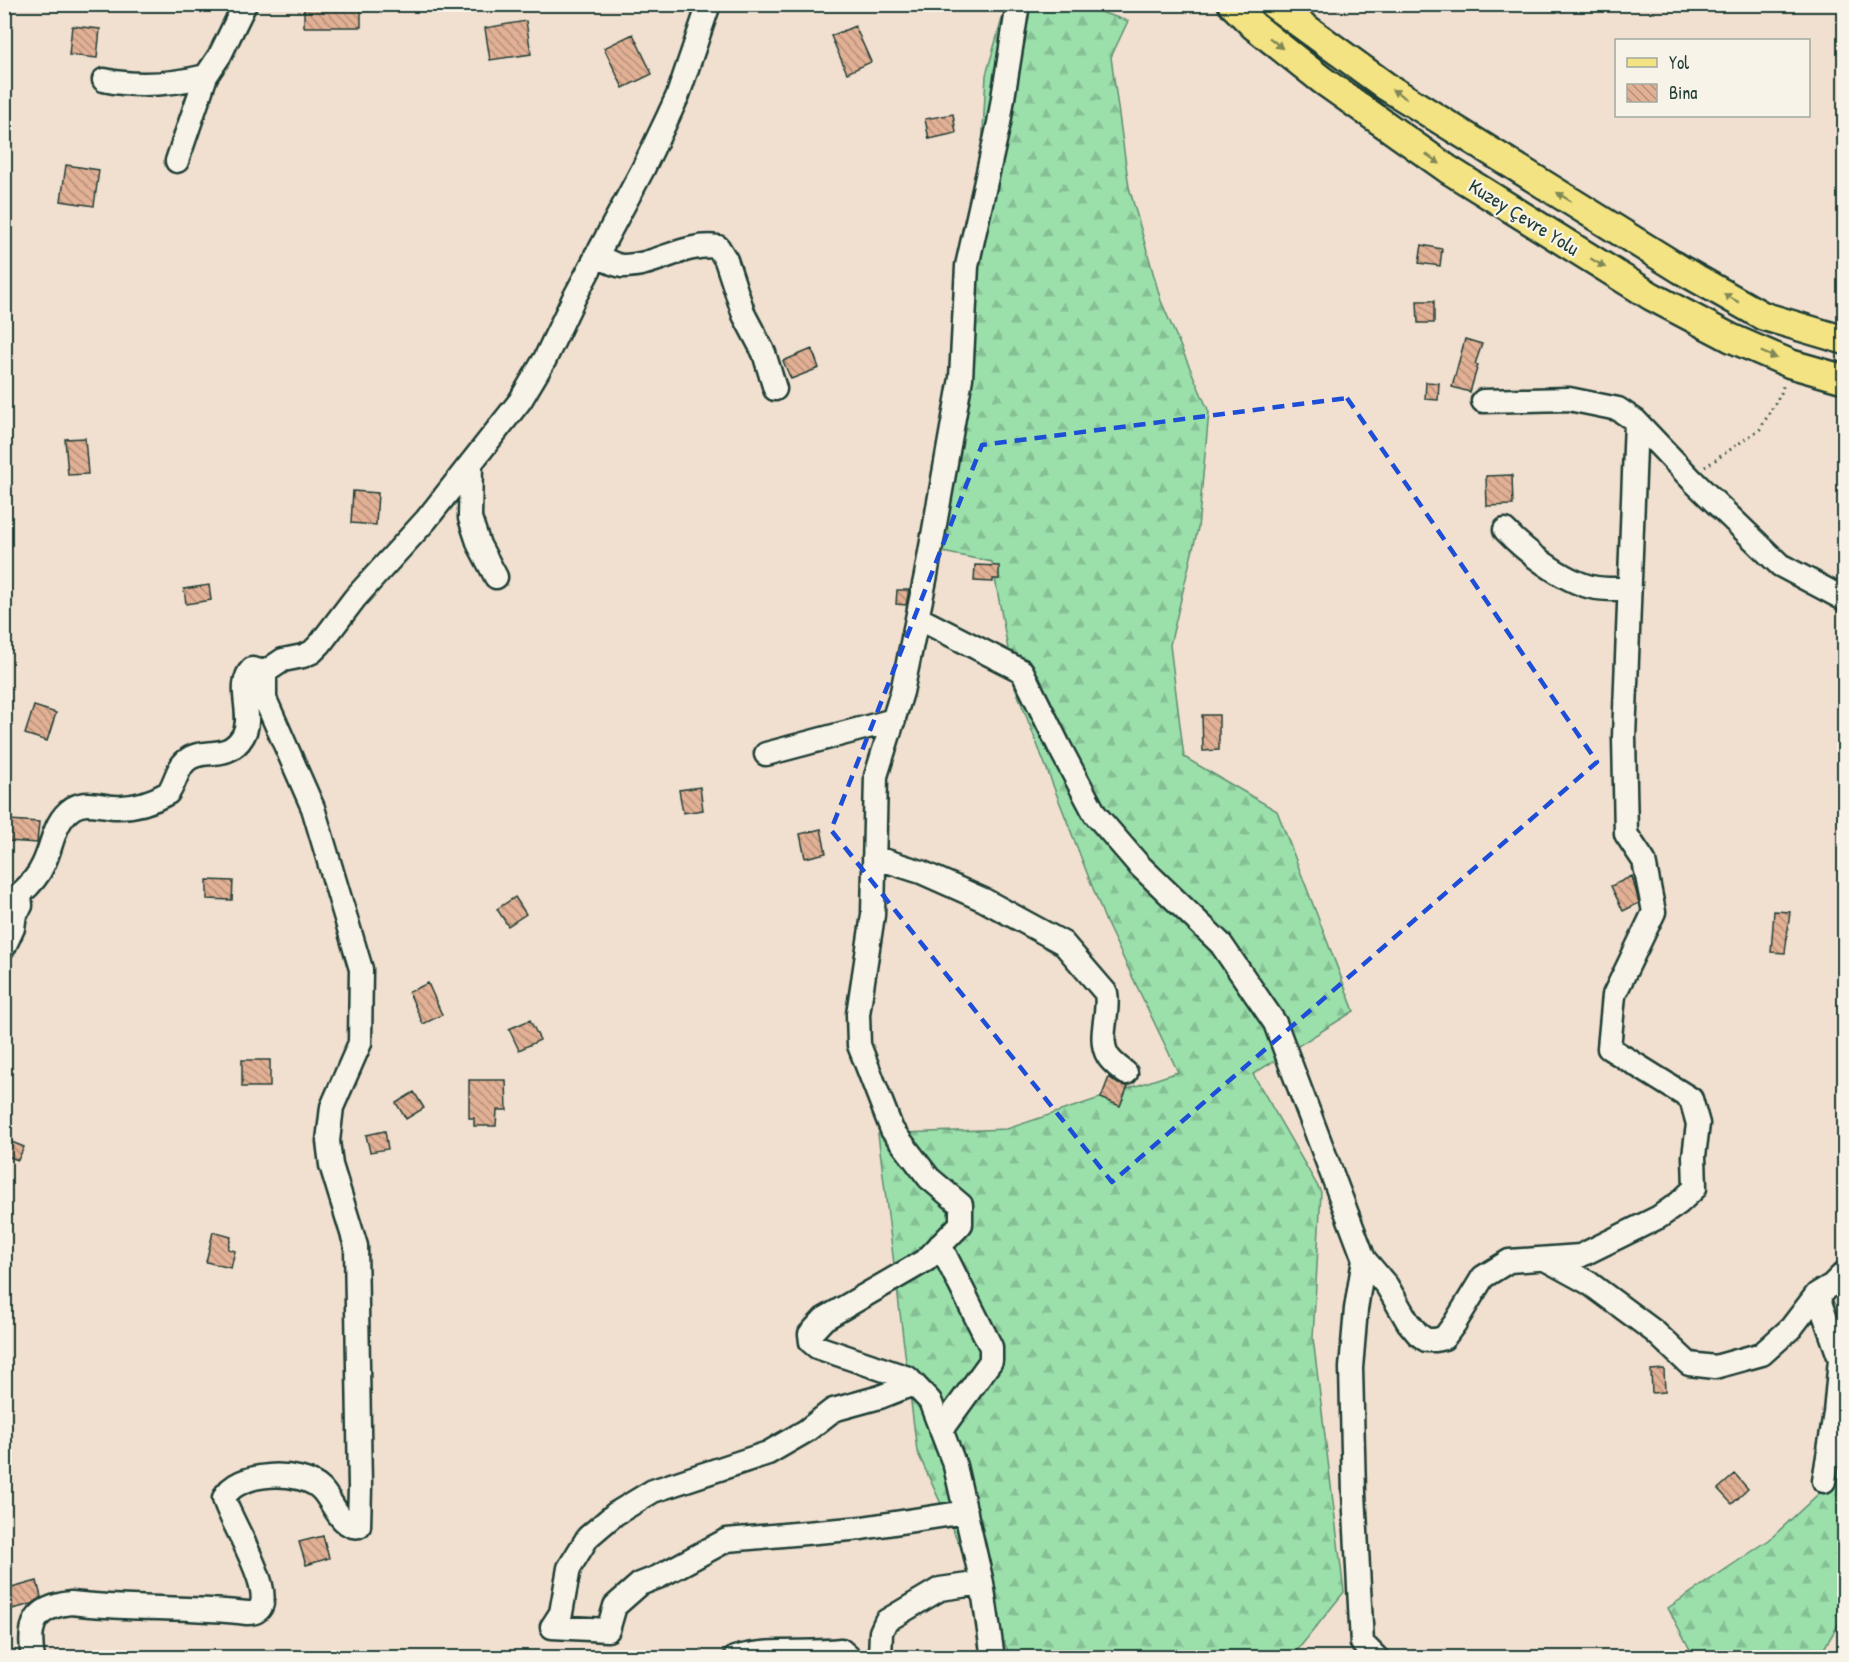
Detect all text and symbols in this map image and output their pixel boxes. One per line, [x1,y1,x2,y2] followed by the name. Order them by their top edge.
[1268,37,1284,50] one-way arrow
[1615,39,1810,117] legend
[1669,50,1689,75] text: Yol
[1669,80,1697,105] text: Bina
[1391,89,1407,100] one-way arrow
[1425,153,1441,164] one-way arrow
[1464,172,1585,261] street label: Kuzey Çevre Yolu
[1556,192,1572,203] one-way arrow
[1590,257,1606,268] one-way arrow
[1722,293,1739,303] one-way arrow
[1761,350,1779,360] one-way arrow

